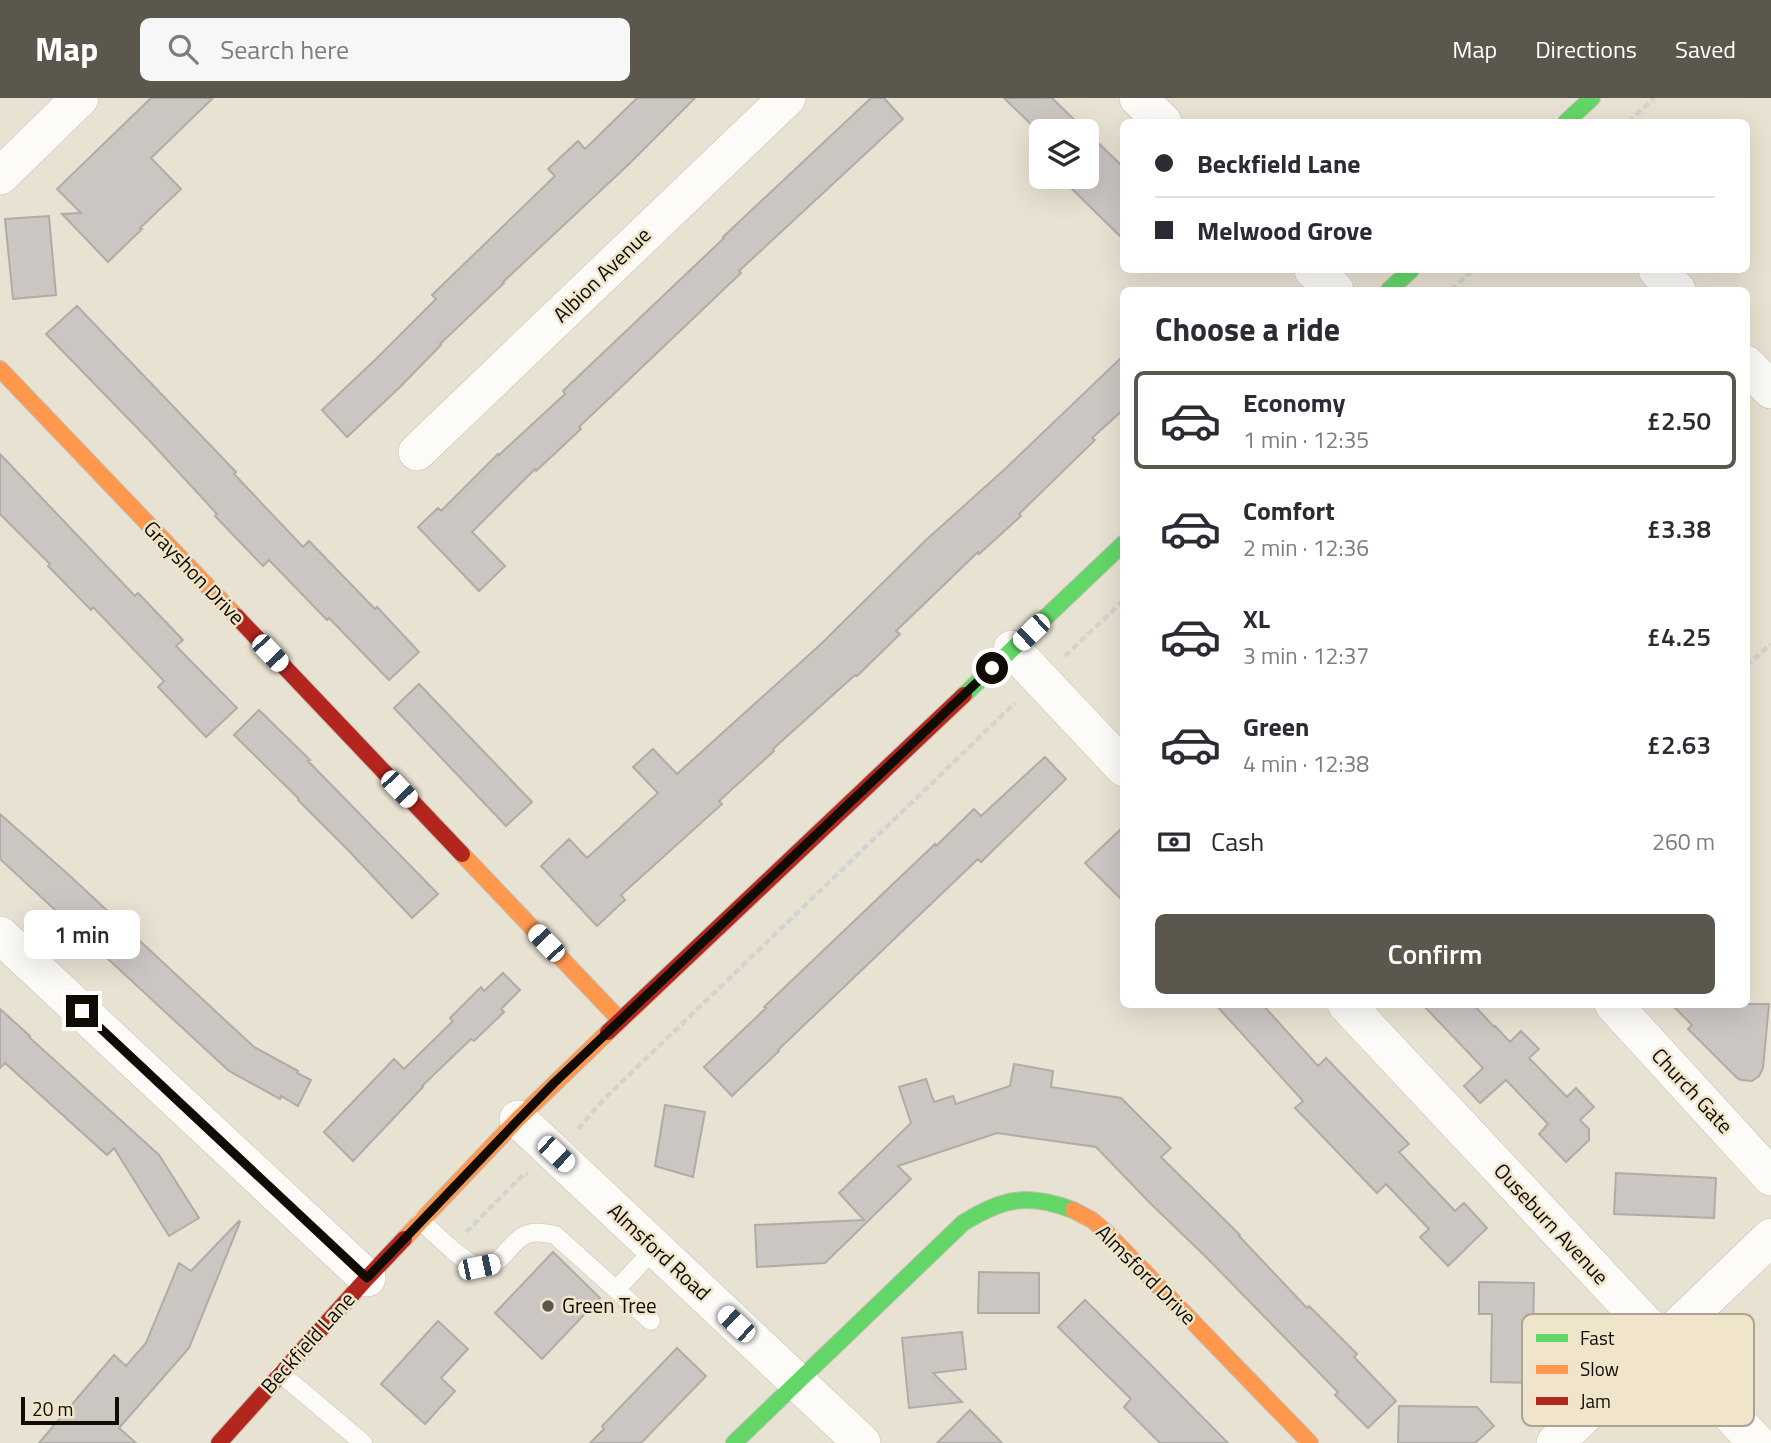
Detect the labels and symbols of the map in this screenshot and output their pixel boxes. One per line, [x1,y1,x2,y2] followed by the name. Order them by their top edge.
[545,219,658,329] street label: Albion Avenue
[136,513,253,632] street label: Grayshon Drive
[1009,610,1054,654] car
[248,630,293,676] car
[976,652,1008,684] route start
[377,767,422,811] car
[24,909,140,958] callout: 1 min
[524,920,569,966] car
[66,995,98,1027] route end
[1644,1040,1741,1141] street label: Church Gate
[534,1132,579,1176] car
[1487,1155,1617,1291] street label: Ouseburn Avenue
[601,1195,718,1308] street label: Almsford Road
[1089,1217,1204,1332] street label: Almsford Drive
[457,1252,502,1282] car
[253,1284,362,1401] street label: Beckfield Lane
[562,1289,657,1321] place label: Green Tree
[540,1298,556,1314] marker: Green Tree
[714,1302,759,1346] car
[1522,1314,1754,1426] legend
[1580,1323,1615,1352] text: Fast
[1580,1354,1619,1383] text: Slow
[1580,1386,1611,1415] text: Jam
[21,1394,119,1426] scale bar

